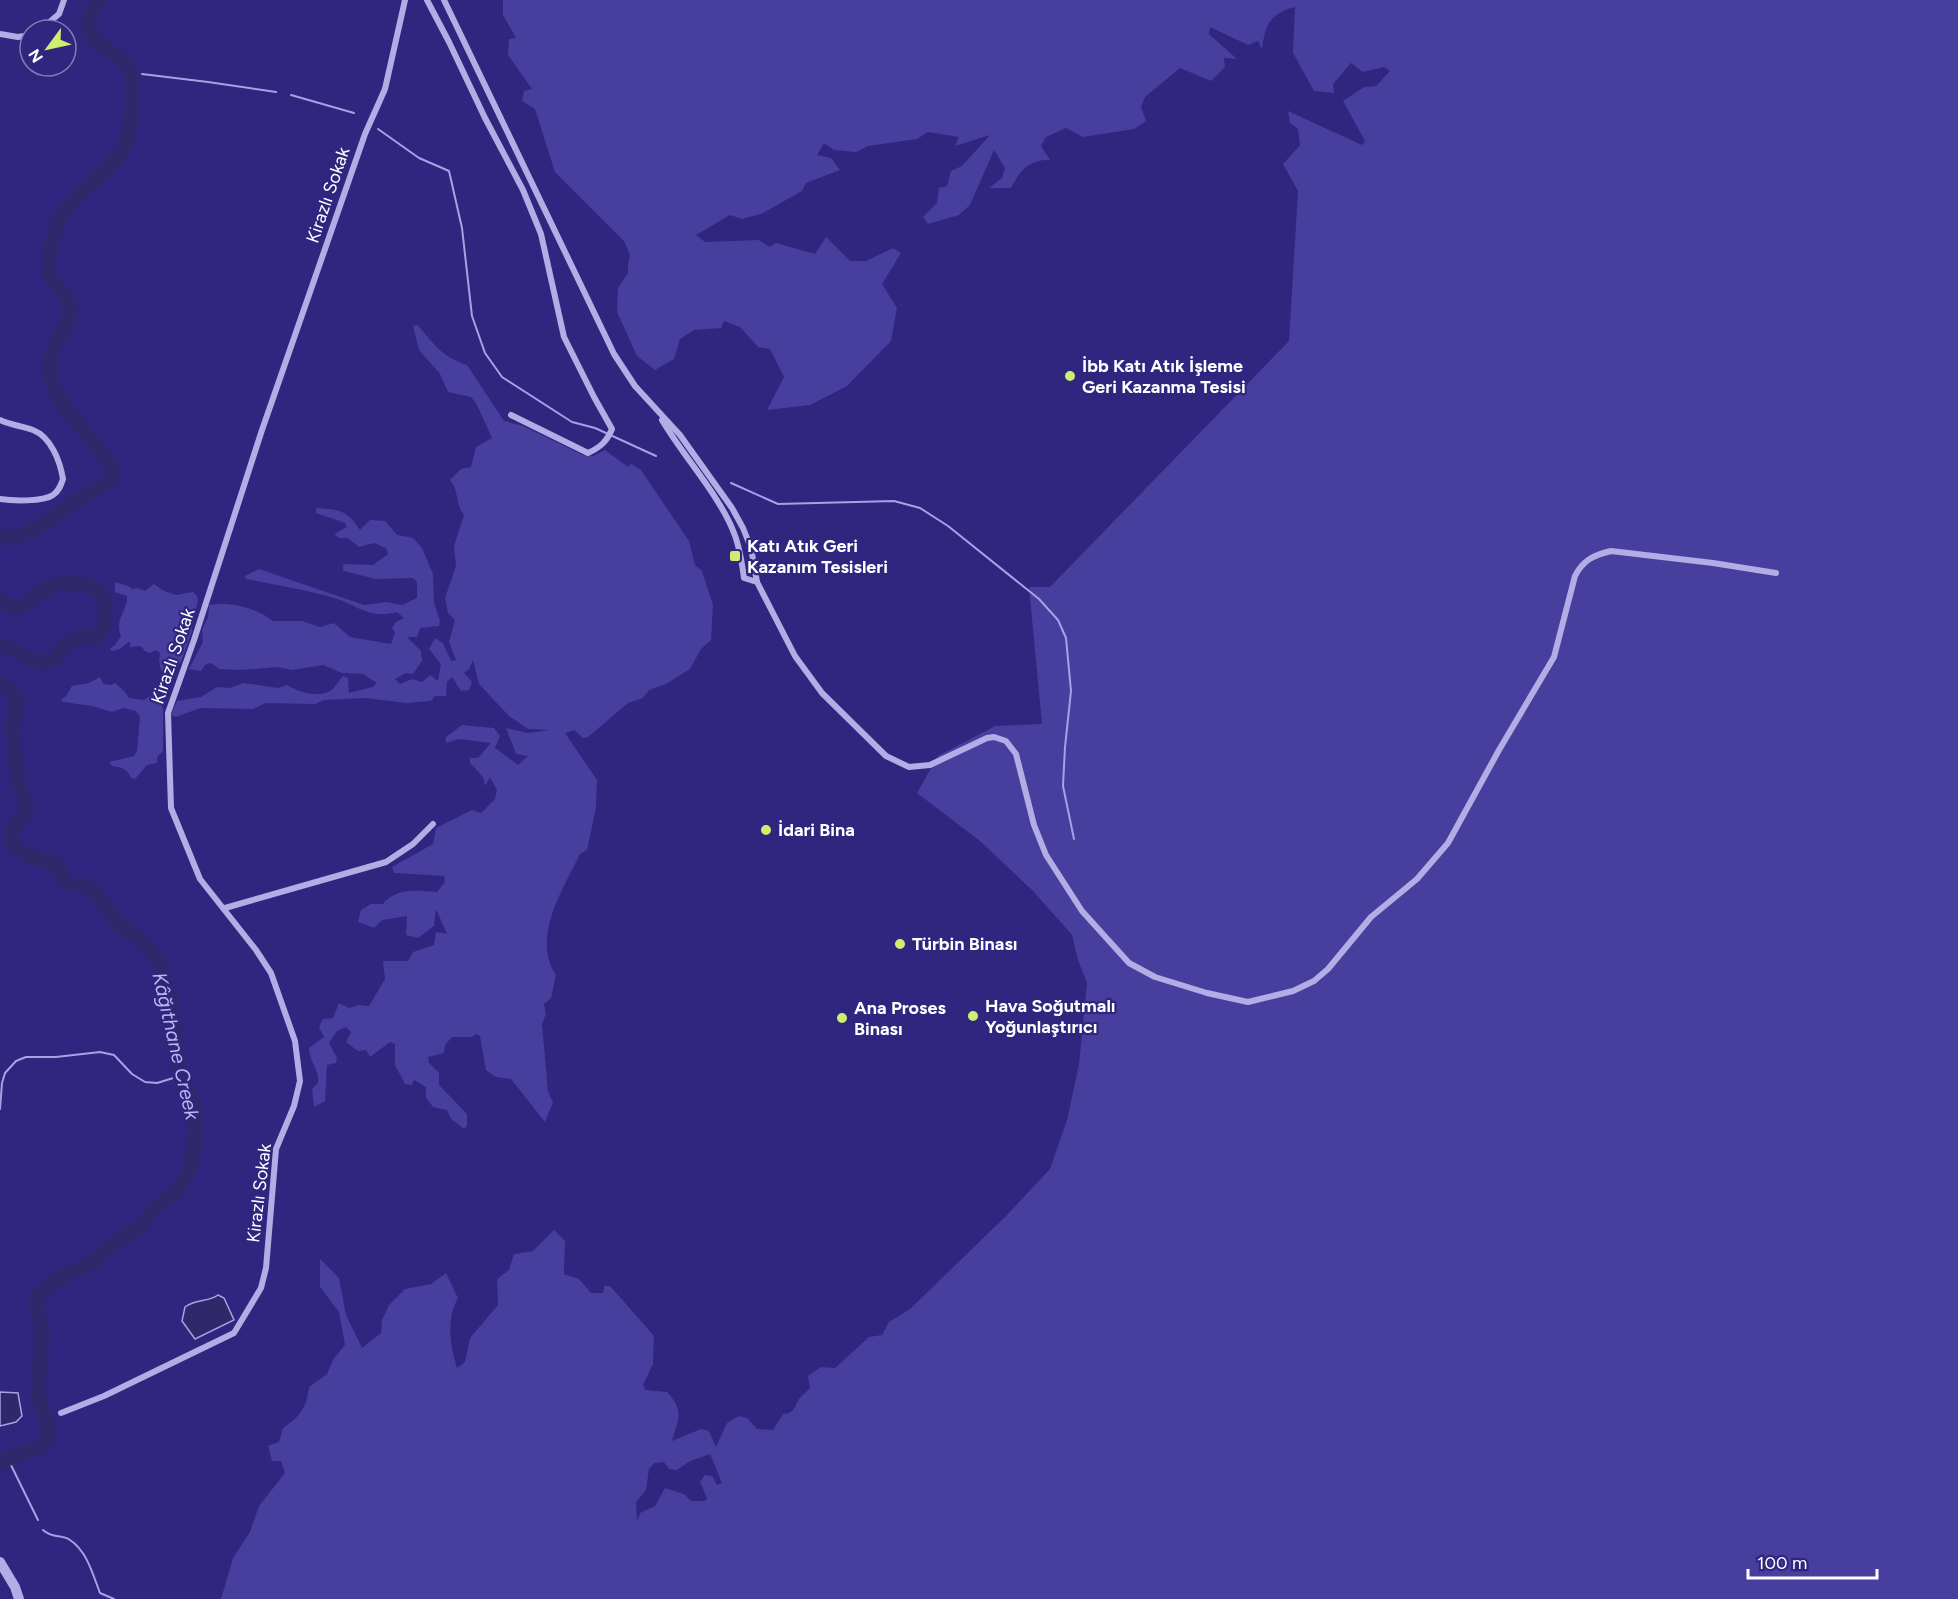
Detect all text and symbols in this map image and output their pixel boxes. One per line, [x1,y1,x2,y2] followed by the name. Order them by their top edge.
[18,18,78,78] north arrow
[25,46,47,66] text: N
[301,144,355,246] street label: Kirazlı Sokak
[1082,355,1246,398] place label: İbb Katı Atık İşleme Geri Kazanma Tesisi
[1063,369,1077,383] marker: İbb Katı Atık İşleme Geri Kazanma Tesisi
[747,535,888,578] place label: Katı Atık Geri Kazanım Tesisleri
[728,549,742,563] marker: Katı Atık Geri Kazanım Tesisleri
[146,605,200,707] street label: Kirazlı Sokak
[778,819,855,841] place label: İdari Bina
[759,823,773,837] marker: İdari Bina
[912,933,1017,955] place label: Türbin Binası
[893,937,907,951] marker: Türbin Binası
[147,970,205,1123] water label: Kâğıthane Creek
[985,995,1116,1038] place label: Hava Soğutmalı Yoğunlaştırıcı
[854,997,946,1040] place label: Ana Proses Binası
[966,1009,980,1023] marker: Hava Soğutmalı Yoğunlaştırıcı
[835,1011,849,1025] marker: Ana Proses Binası
[242,1142,276,1244] street label: Kirazlı Sokak
[1748,1542,1877,1580] scale bar
[1757,1552,1807,1574] text: 100 m

